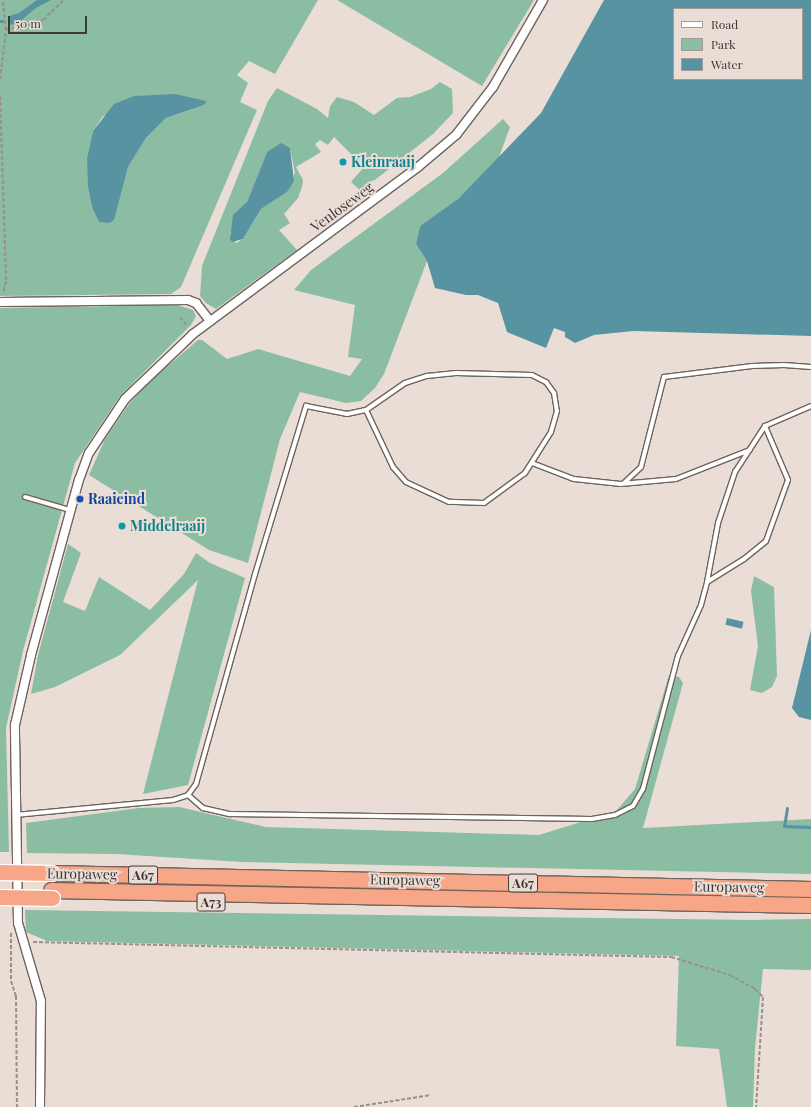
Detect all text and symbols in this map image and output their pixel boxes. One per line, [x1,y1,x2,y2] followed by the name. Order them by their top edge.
[10,8,89,34] scale bar
[673,8,803,80] legend
[15,15,41,31] text: 50 m
[711,16,738,32] text: Road
[711,36,736,52] text: Park
[711,56,743,72] text: Water
[351,154,415,170] place label: Kleinraaij
[338,157,348,167] marker: Kleinraaij
[307,179,377,235] street label: Venloseweg
[88,491,145,507] place label: Raaieind
[75,494,85,504] marker: Raaieind
[130,518,205,534] place label: Middelraaij
[117,521,127,531] marker: Middelraaij
[128,864,158,886] road number: A67
[47,865,117,883] street label: Europaweg
[370,871,440,889] street label: Europaweg
[508,872,538,894] road number: A67
[694,878,764,896] street label: Europaweg
[196,891,226,913] road number: A73

